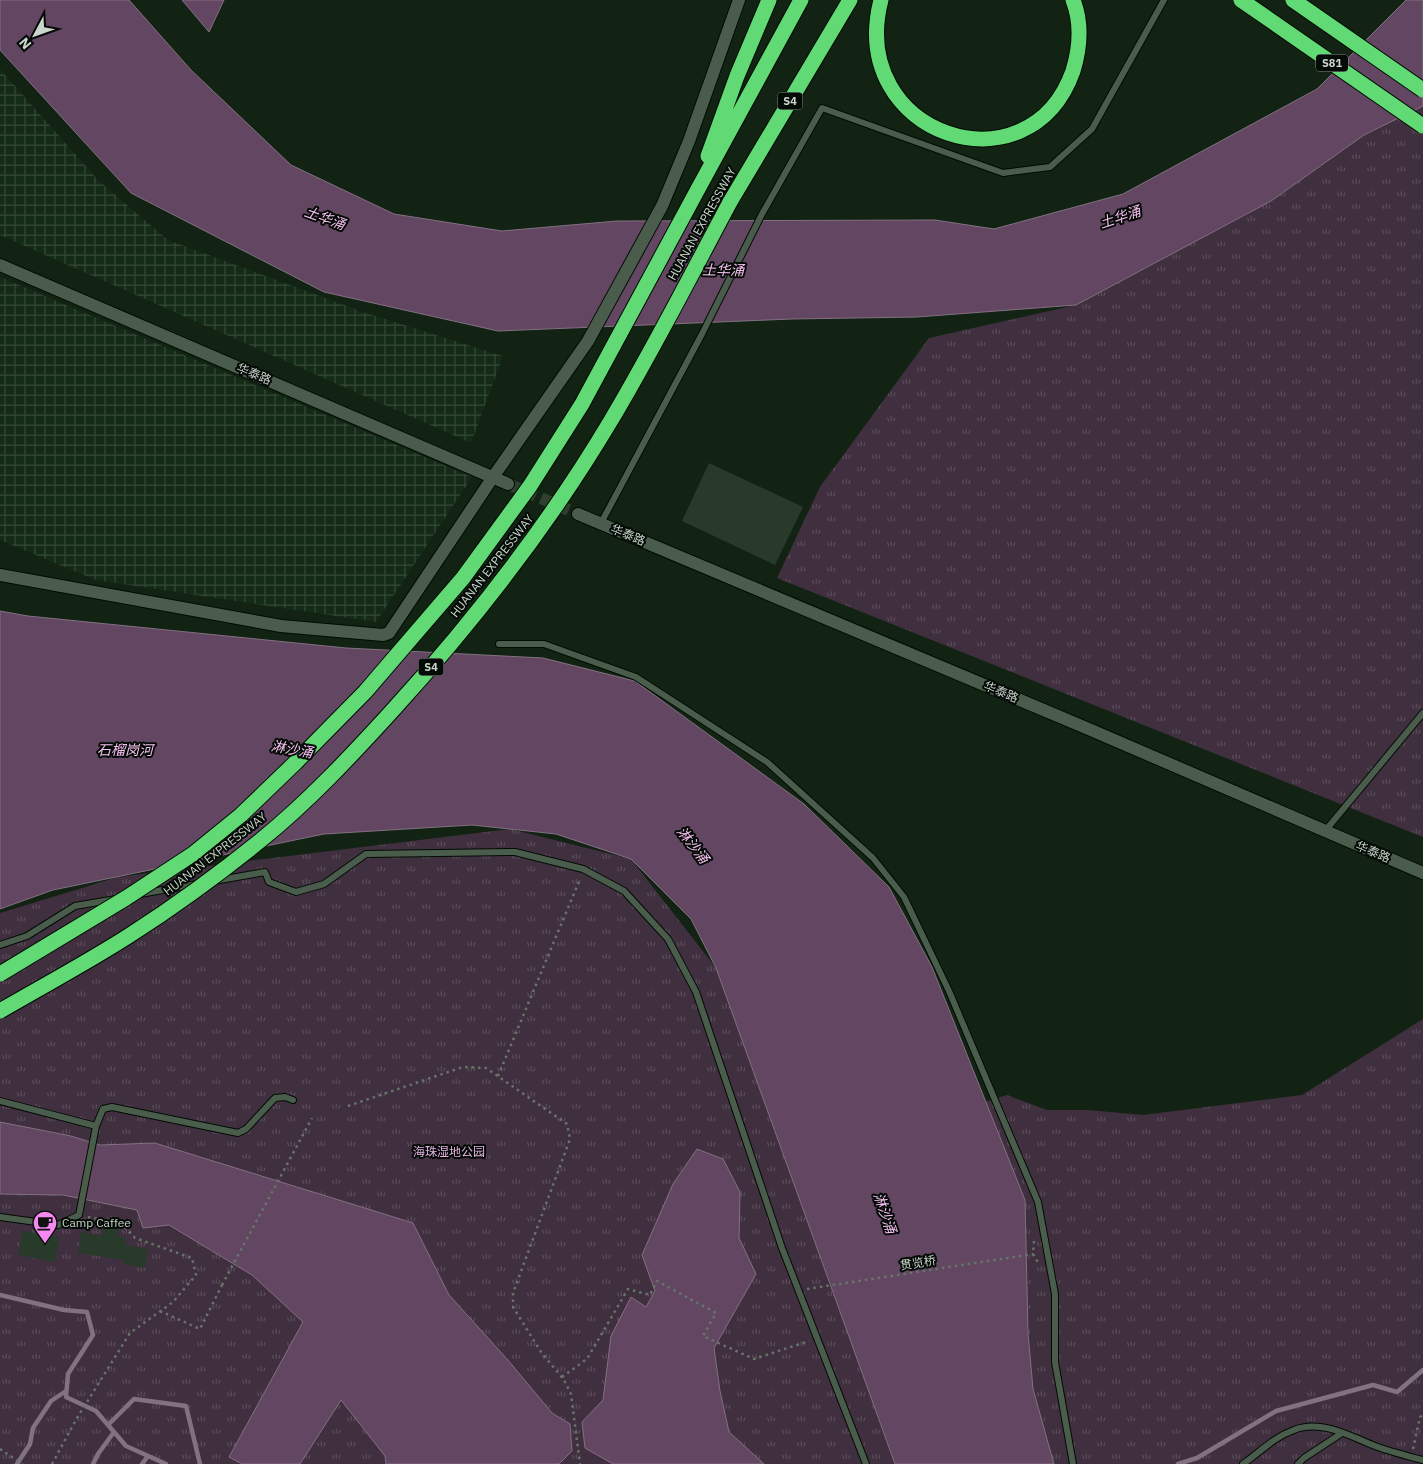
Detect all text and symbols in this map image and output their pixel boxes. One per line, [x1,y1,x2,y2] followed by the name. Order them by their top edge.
[10,10,60,60] north arrow
[15,34,35,53] text: N
[1316,54,1348,72] road number: S81
[778,92,802,110] road number: S4
[664,165,739,283] street label: HUANAN EXPRESSWAY
[1097,201,1145,232] water label: 土华涌
[302,202,350,234] water label: 土华涌
[702,261,746,279] water label: 土华涌
[235,360,274,387] street label: 华泰路
[447,511,536,620] street label: HUANAN EXPRESSWAY
[609,521,648,548] street label: 华泰路
[418,659,444,676] road number: S4
[982,678,1021,705] street label: 华泰路
[270,736,316,762] water label: 淋沙涌
[97,741,156,759] water label: 石榴岗河
[160,809,269,898] street label: HUANAN EXPRESSWAY
[673,823,714,869] water label: 淋沙涌
[1354,838,1393,865] street label: 华泰路
[413,1144,485,1159] park label: 海珠湿地公园
[870,1190,901,1238] water label: 淋沙涌
[32,1210,58,1244] cafe icon: Camp Caffee
[62,1215,131,1230] place label: Camp Caffee
[899,1252,937,1273] street label: 贯览桥

